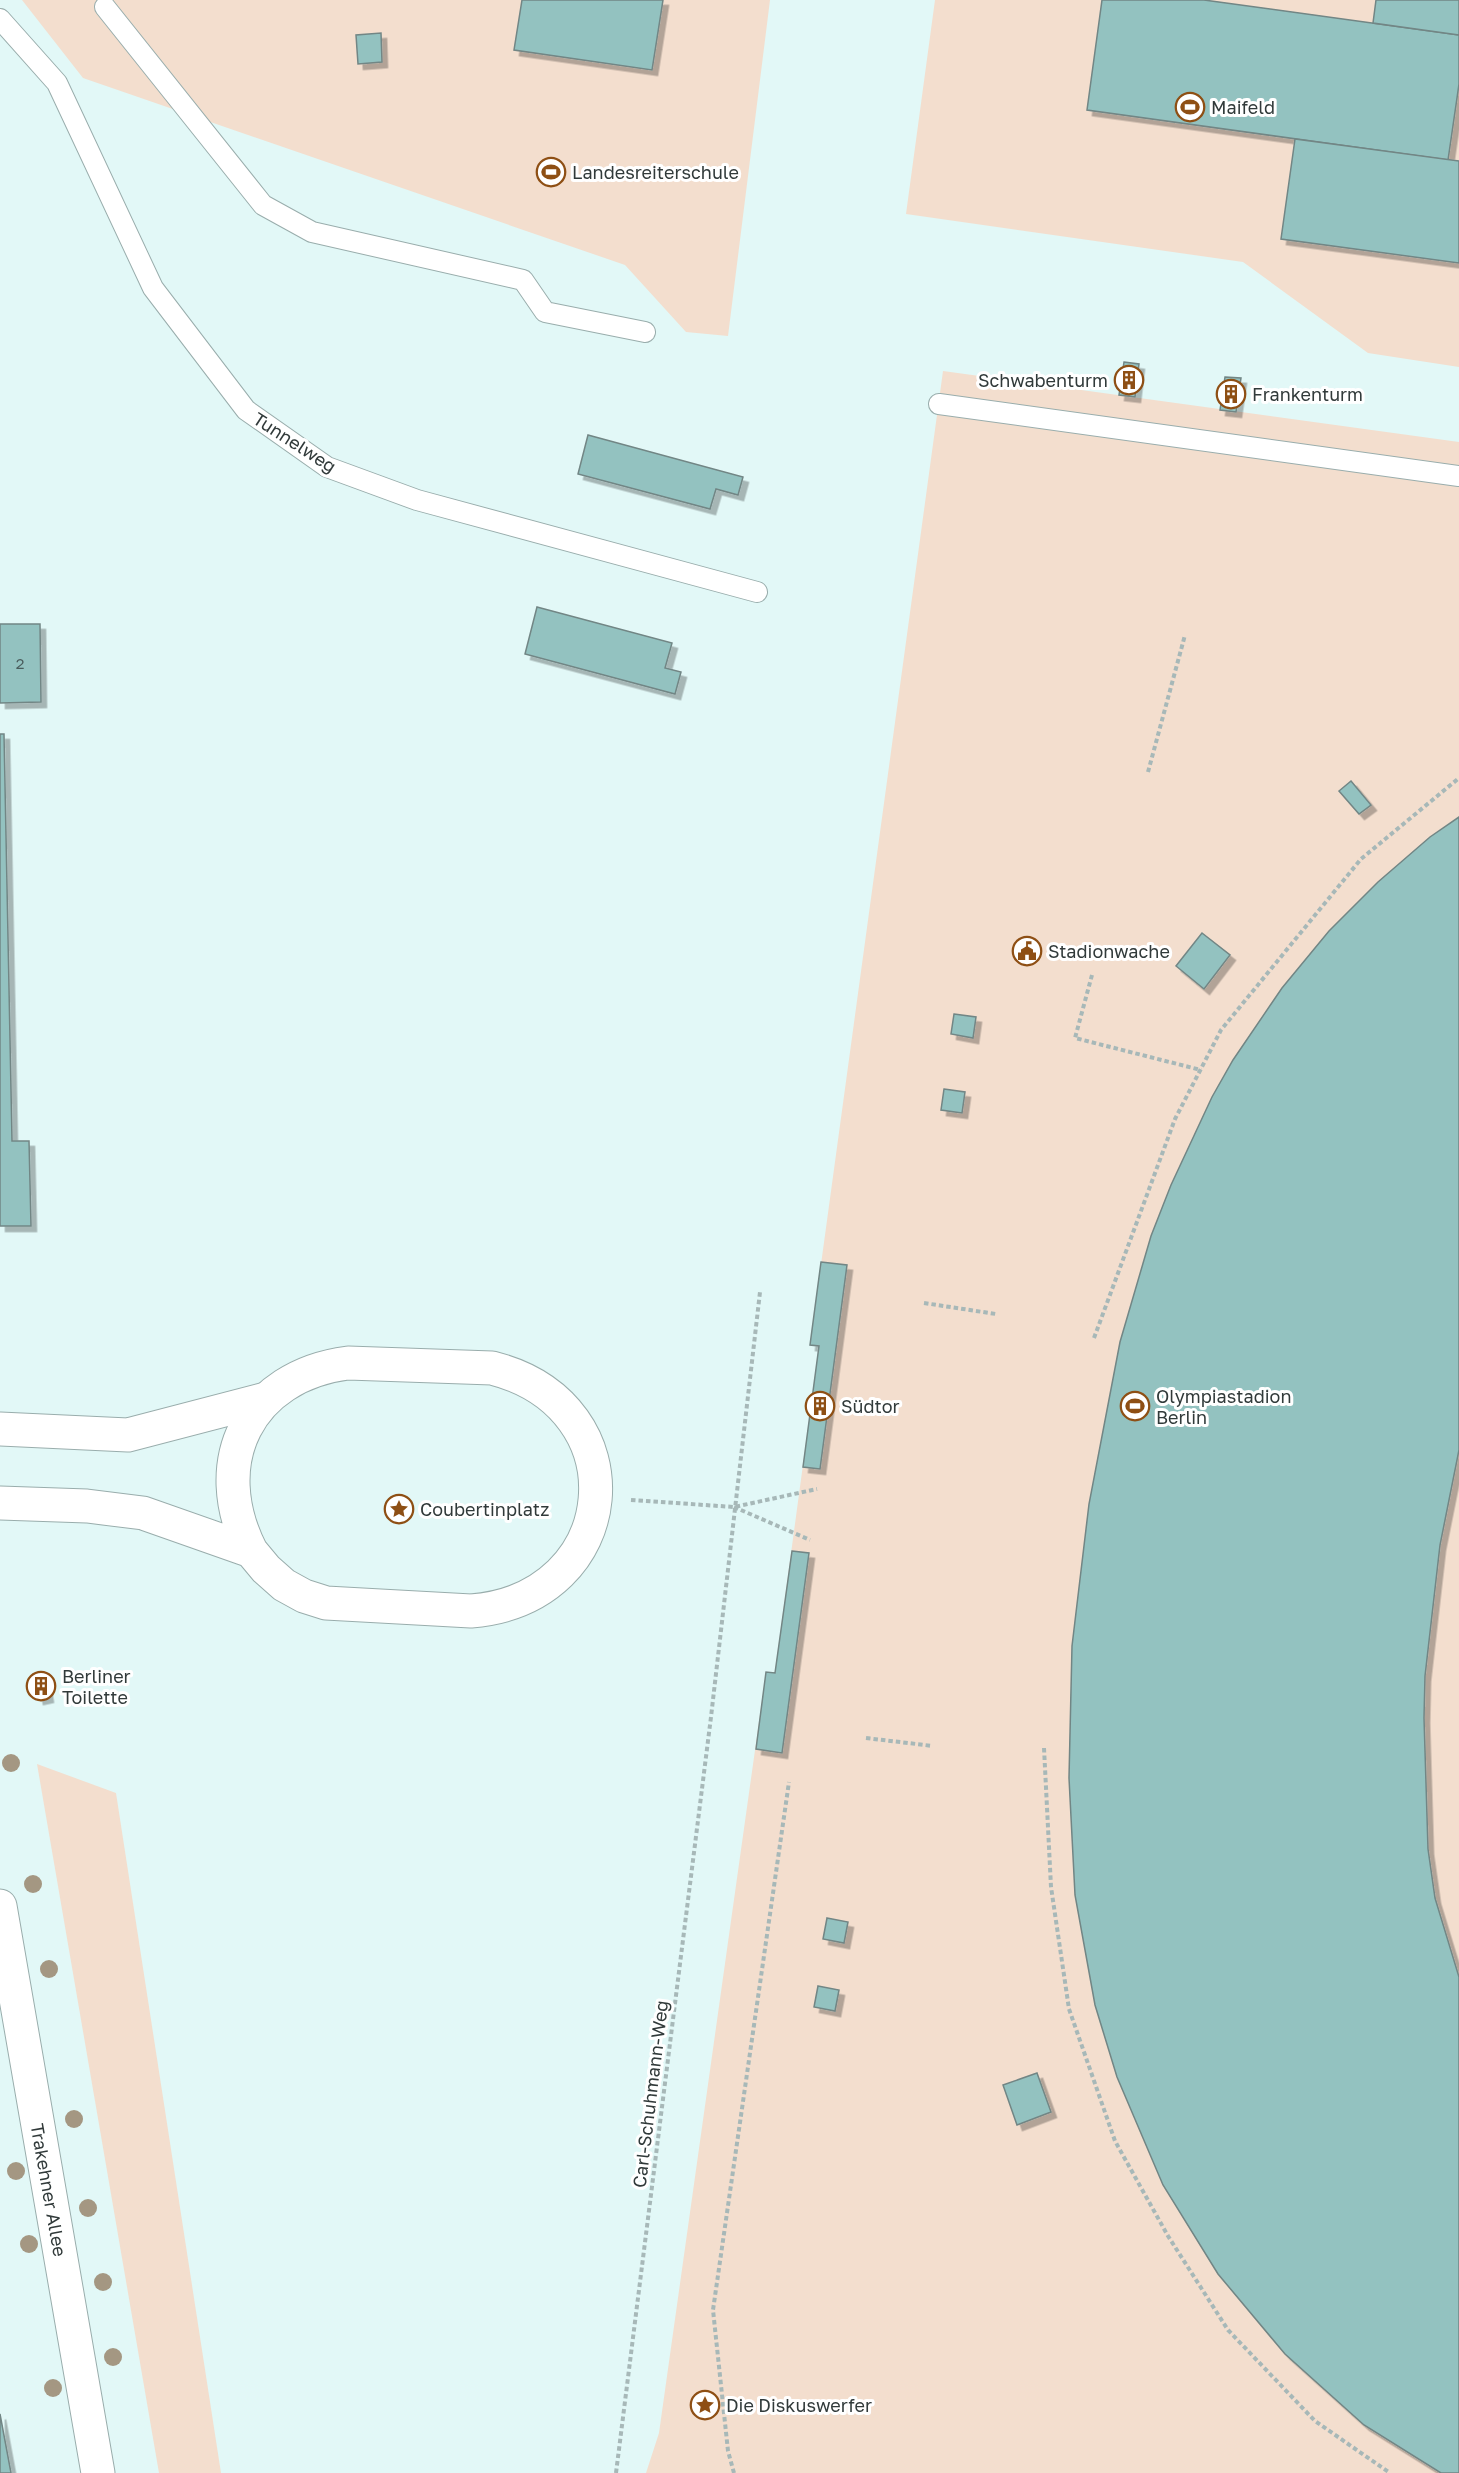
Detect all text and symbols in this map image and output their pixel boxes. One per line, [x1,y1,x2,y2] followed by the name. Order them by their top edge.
[1174,91,1206,123] sports icon: Maifeld
[1211,96,1275,118] place label: Maifeld
[535,156,567,188] sports icon: Landesreiterschule
[572,161,739,183] place label: Landesreiterschule
[1113,364,1145,396] building icon: Schwabenturm
[978,369,1108,391] place label: Schwabenturm
[1215,378,1247,410] building icon: Frankenturm
[1252,383,1363,405] place label: Frankenturm
[249,407,341,477] street label: Tunnelweg
[16,654,24,672] house number: 2
[1011,935,1043,967] public building icon: Stadionwache
[1048,940,1170,962] place label: Stadionwache
[1156,1385,1291,1428] place label: Olympiastadion Berlin
[804,1390,836,1422] building icon: Südtor
[1119,1390,1151,1422] sports icon: Olympiastadion Berlin
[841,1395,900,1417] place label: Südtor
[383,1493,415,1525] place icon: Coubertinplatz
[420,1498,549,1520] place label: Coubertinplatz
[62,1665,131,1708] place label: Berliner Toilette
[25,1670,57,1702] building icon: Berliner Toilette
[628,1999,672,2189] street label: Carl-Schuhmann-Weg
[26,2122,72,2258] street label: Trakehner Allee
[689,2389,721,2421] place icon: Die Diskuswerfer
[726,2394,872,2416] place label: Die Diskuswerfer

